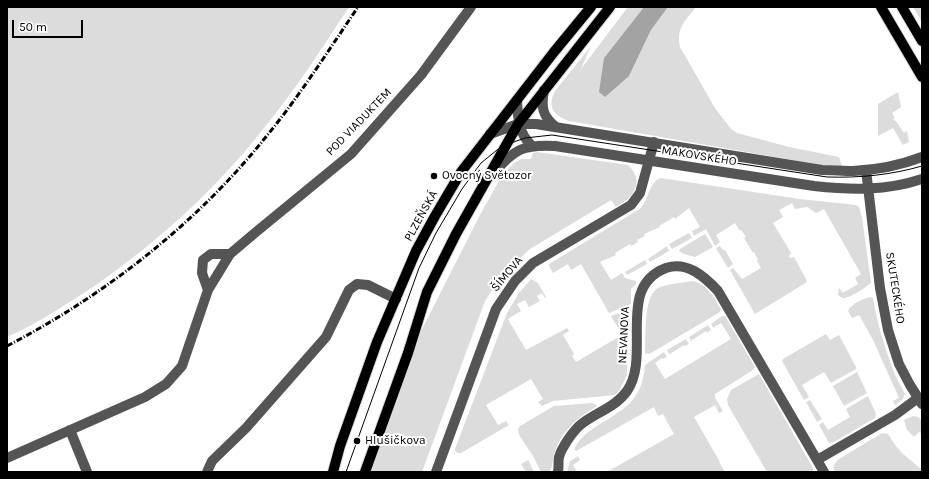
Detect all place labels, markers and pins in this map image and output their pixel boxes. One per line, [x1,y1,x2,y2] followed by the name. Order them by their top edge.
[442,169,531,183] place label: Ovocný Světozor
[429,171,439,181] marker: Ovocný Světozor
[365,434,426,448] place label: Hlušičkova
[352,436,362,446] marker: Hlušičkova

